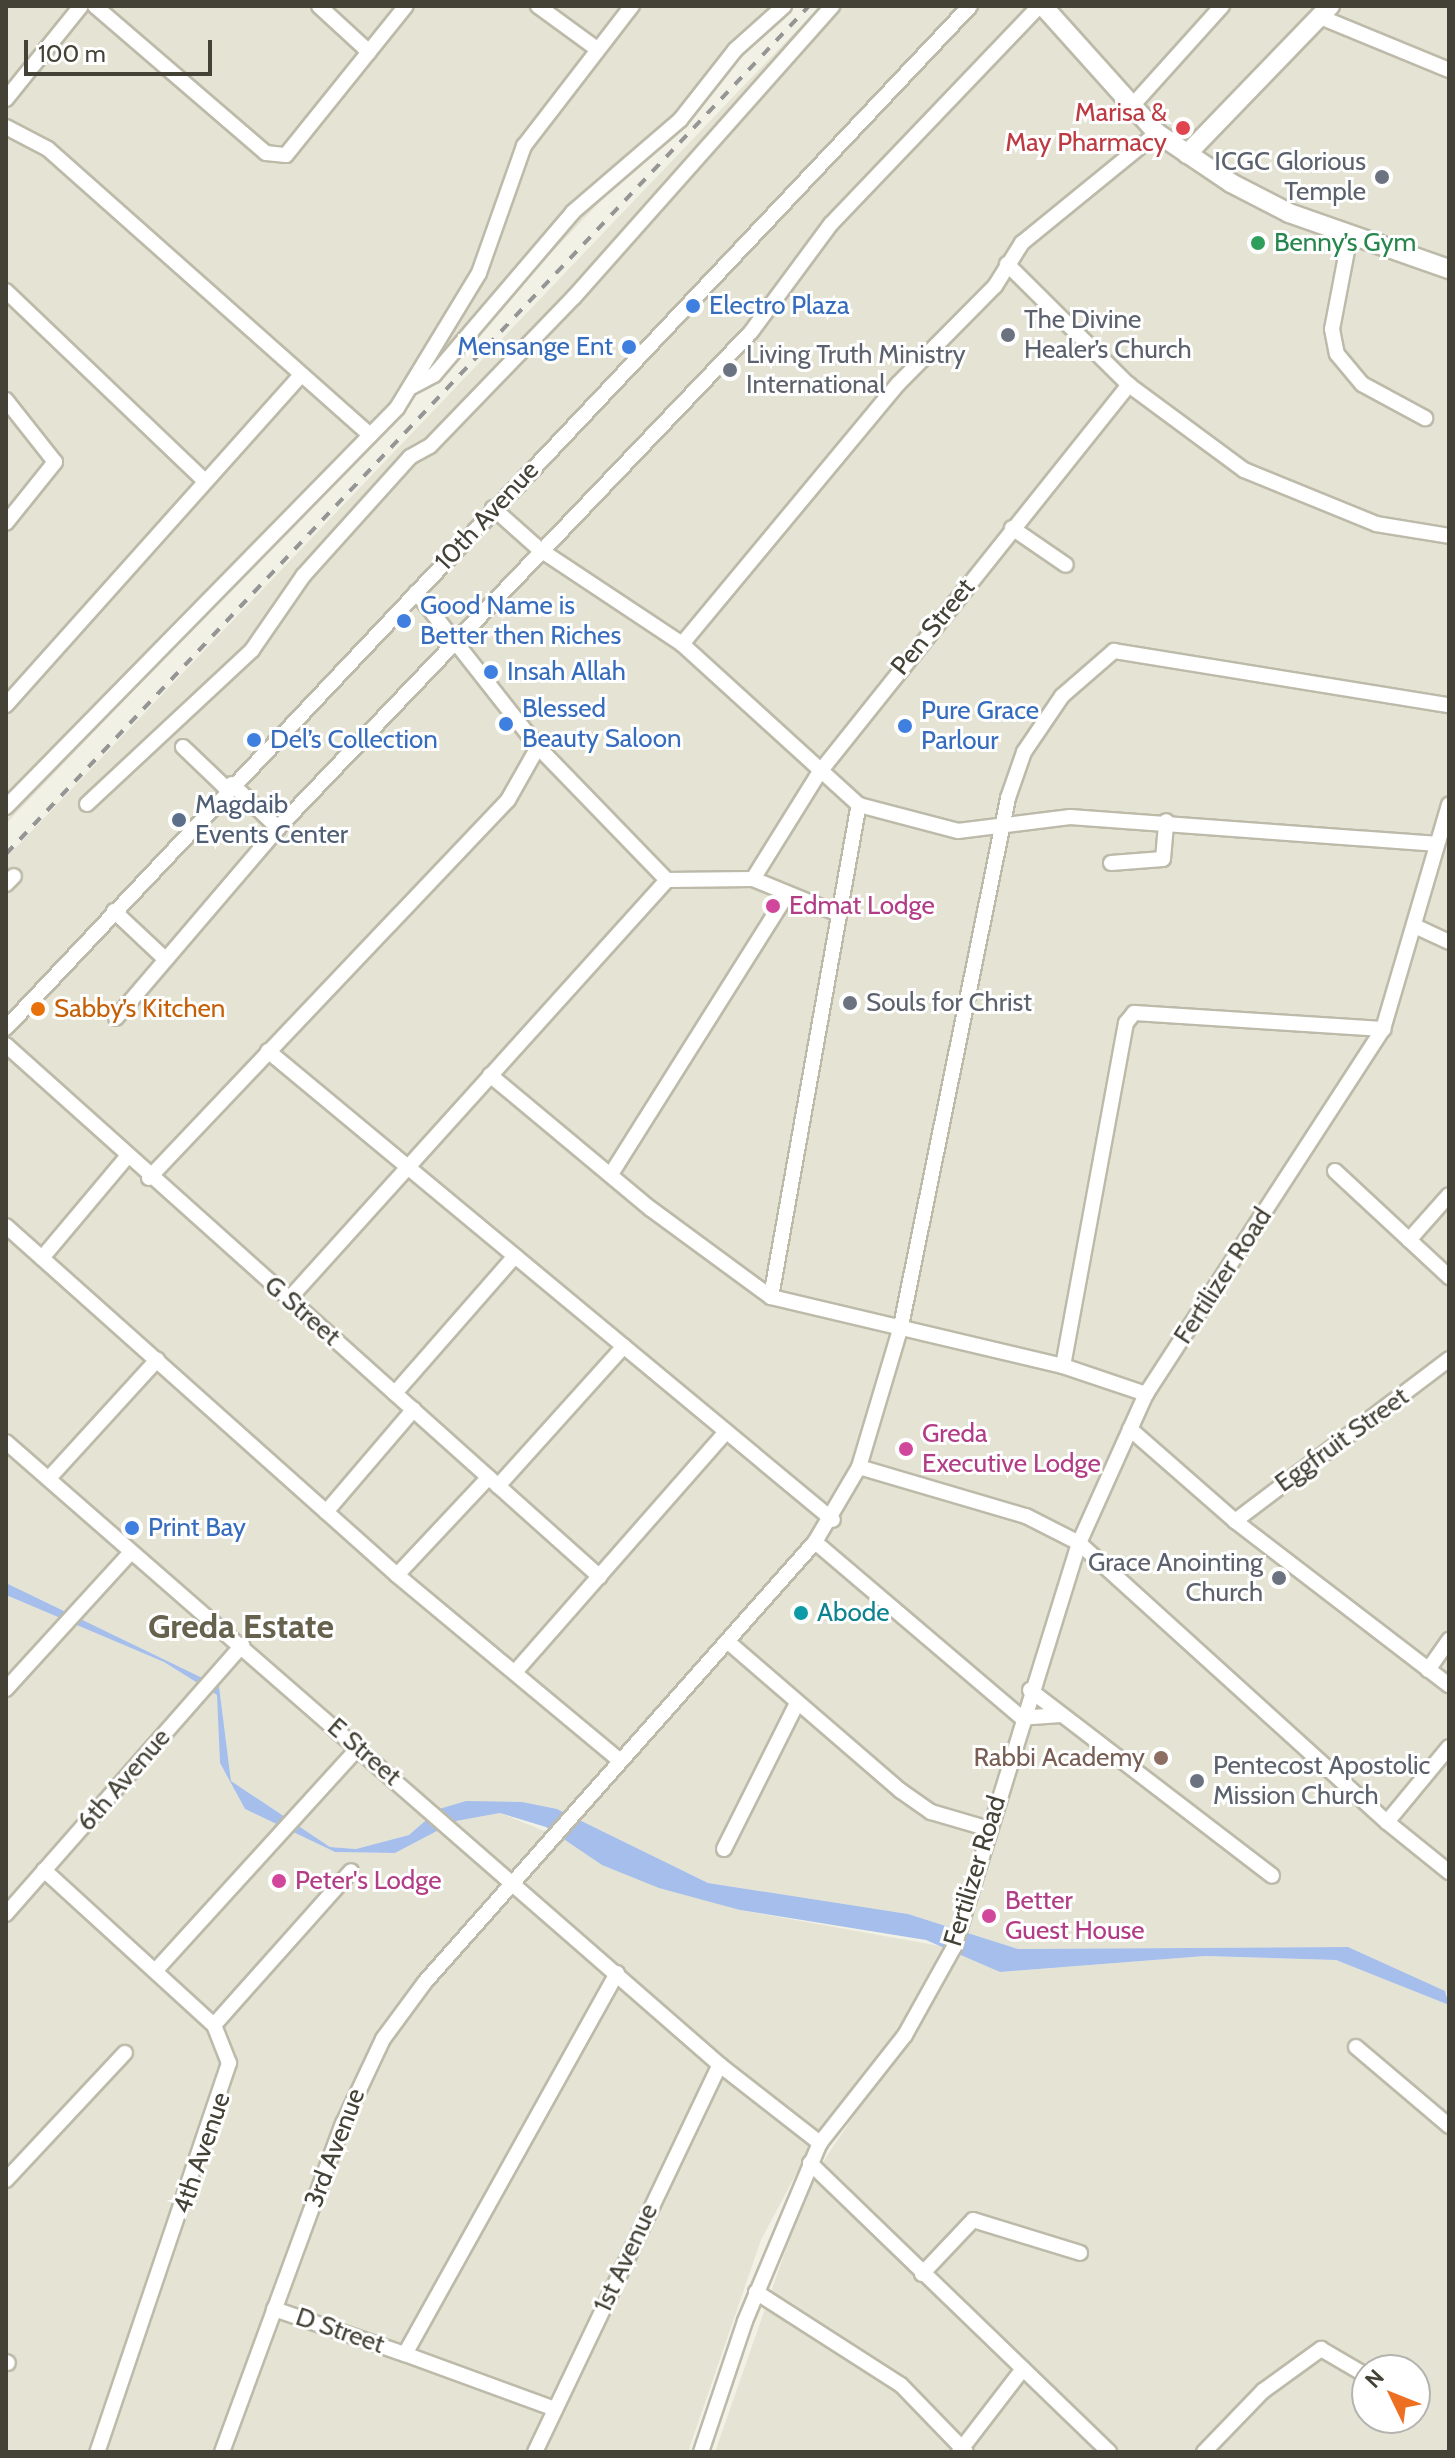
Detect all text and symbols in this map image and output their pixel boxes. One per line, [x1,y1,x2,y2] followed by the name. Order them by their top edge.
[28,24,216,74] scale bar
[38,39,106,68] text: 100 m
[1005,97,1167,158] place label: Marisa & May Pharmacy
[1174,119,1192,137] marker: Marisa & May Pharmacy
[1214,146,1366,208] place label: ICGC Glorious Temple
[1373,168,1391,186] marker: ICGC Glorious Temple
[1274,227,1416,259] place label: Benny’s Gym
[1249,234,1267,252] marker: Benny’s Gym
[709,290,849,322] place label: Electro Plaza
[684,297,702,315] marker: Electro Plaza
[1024,304,1192,366] place label: The Divine Healer’s Church
[999,326,1017,344] marker: The Divine Healer’s Church
[457,331,613,363] place label: Mensange Ent
[620,338,638,356] marker: Mensange Ent
[746,339,966,400] place label: Living Truth Ministry International
[721,361,739,379] marker: Living Truth Ministry International
[429,455,545,577] street label: 10th Avenue
[885,572,981,682] street label: Pen Street
[420,590,621,652] place label: Good Name is Better then Riches
[395,612,413,630] marker: Good Name is Better then Riches
[507,656,626,688] place label: Insah Allah
[482,663,500,681] marker: Insah Allah
[522,693,681,754] place label: Blessed Beauty Saloon
[921,695,1039,756] place label: Pure Grace Parlour
[497,715,515,733] marker: Blessed Beauty Saloon
[896,717,914,735] marker: Pure Grace Parlour
[270,724,438,756] place label: Del’s Collection
[245,731,263,749] marker: Del’s Collection
[195,789,348,850] place label: Magdaib Events Center
[170,811,188,829] marker: Magdaib Events Center
[789,890,935,922] place label: Edmat Lodge
[764,897,782,915] marker: Edmat Lodge
[866,987,1032,1019] place label: Souls for Christ
[54,993,225,1025] place label: Sabby’s Kitchen
[841,994,859,1012] marker: Souls for Christ
[29,1000,47,1018] marker: Sabby’s Kitchen
[1168,1202,1278,1350] street label: Fertilizer Road
[258,1270,346,1352] street label: G Street
[1269,1381,1415,1499] street label: Eggfruit Street
[922,1418,1101,1480] place label: Greda Executive Lodge
[897,1440,915,1458] marker: Greda Executive Lodge
[148,1512,246,1544] place label: Print Bay
[123,1519,141,1537] marker: Print Bay
[1088,1547,1263,1608] place label: Grace Anointing Church
[1270,1569,1288,1587] marker: Grace Anointing Church
[817,1597,889,1629] place label: Abode
[792,1604,810,1622] marker: Abode
[148,1607,334,1647] district label: Greda Estate
[321,1712,407,1792] street label: E Street
[71,1722,177,1838] street label: 6th Avenue
[973,1742,1145,1774] place label: Rabbi Academy
[1152,1749,1170,1767] marker: Rabbi Academy
[1213,1750,1430,1812] place label: Pentecost Apostolic Mission Church
[1188,1772,1206,1790] marker: Pentecost Apostolic Mission Church
[937,1792,1013,1950] street label: Fertilizer Road
[295,1865,442,1897] place label: Peter's Lodge
[270,1872,288,1890] marker: Peter's Lodge
[1005,1885,1145,1946] place label: Better Guest House
[980,1907,998,1925] marker: Better Guest House
[298,2084,372,2212] street label: 3rd Avenue
[167,2088,237,2218] street label: 4th Avenue
[587,2199,665,2317] street label: 1st Avenue
[292,2301,388,2361] street label: D Street
[1351,2354,1431,2434] north arrow
[1359,2364,1390,2394] text: N

